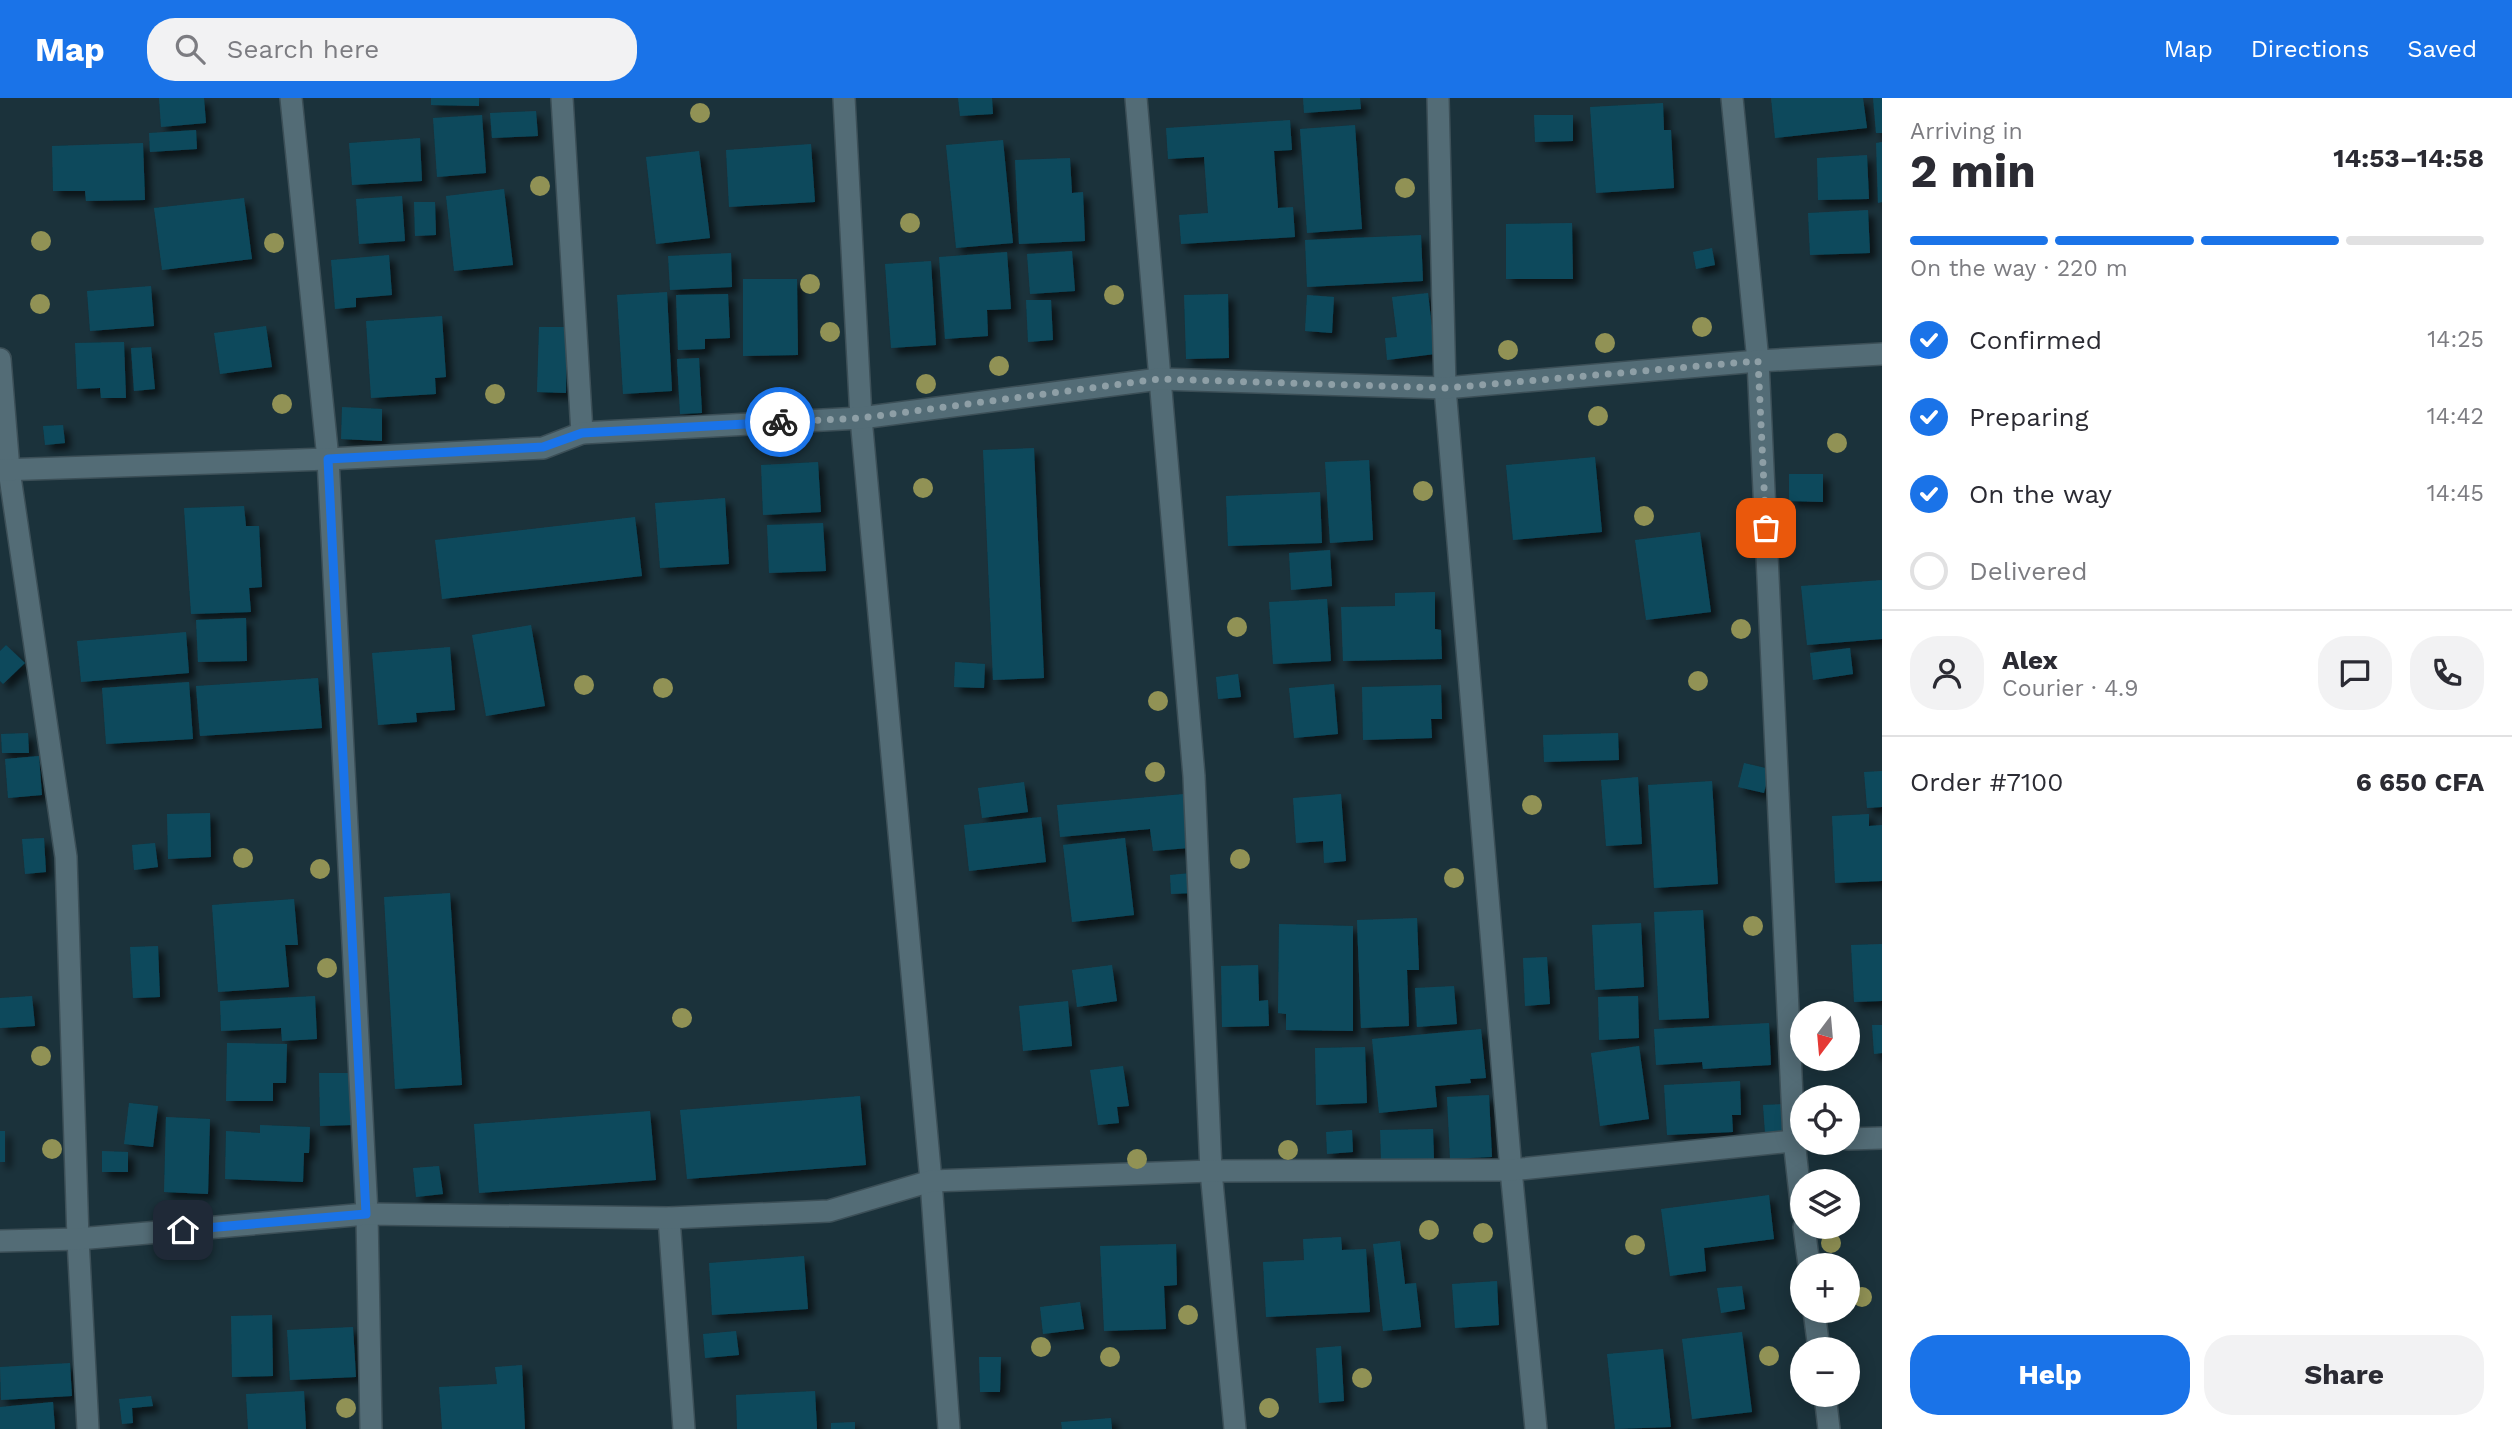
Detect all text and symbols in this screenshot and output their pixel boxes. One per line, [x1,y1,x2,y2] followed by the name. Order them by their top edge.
[147,18,637,81] search box
[35,30,105,69] text: Map
[171,30,209,68] icon: search
[227,34,379,64] text: Search here
[2164,35,2213,63] text: Map
[2251,35,2369,63] text: Directions
[2407,35,2477,63] text: Saved
[1910,118,2023,145] text: Arriving in
[2333,143,2484,173] text: 14:53–14:58
[1910,144,2036,198] text: 2 min
[1910,255,2128,282] text: On the way · 220 m
[1910,321,1948,359] icon: check
[1969,325,2102,355] text: Confirmed
[2427,326,2484,353] text: 14:25
[745,387,815,457] courier
[1910,398,1948,436] icon: check
[1969,402,2089,432] text: Preparing
[761,403,799,441] icon: bike
[2427,403,2484,430] text: 14:42
[1910,475,1948,513] icon: check
[1969,479,2112,509] text: On the way
[2427,480,2484,507] text: 14:45
[1736,498,1796,558] pin
[1747,509,1785,547] icon: bag
[1969,556,2088,586] text: Delivered
[1910,636,1984,710] button: person
[2318,636,2392,710] button: chat
[2410,636,2484,710] button: phone
[2002,645,2058,675] text: Alex
[2002,675,2138,702] text: Courier · 4.9
[1910,767,2063,797] text: Order #7100
[2356,767,2484,797] text: 6 650 CFA
[1790,1001,1860,1071] north arrow
[1790,1001,1860,1407] map controls
[1790,1085,1860,1155] button: locate
[1790,1169,1860,1239] button: layers
[153,1200,213,1260] pin
[164,1211,202,1249] icon: home
[1790,1253,1860,1323] button: +
[1910,1335,2190,1415] button: Help
[2204,1335,2484,1415] button: Share
[1790,1337,1860,1407] button: −

